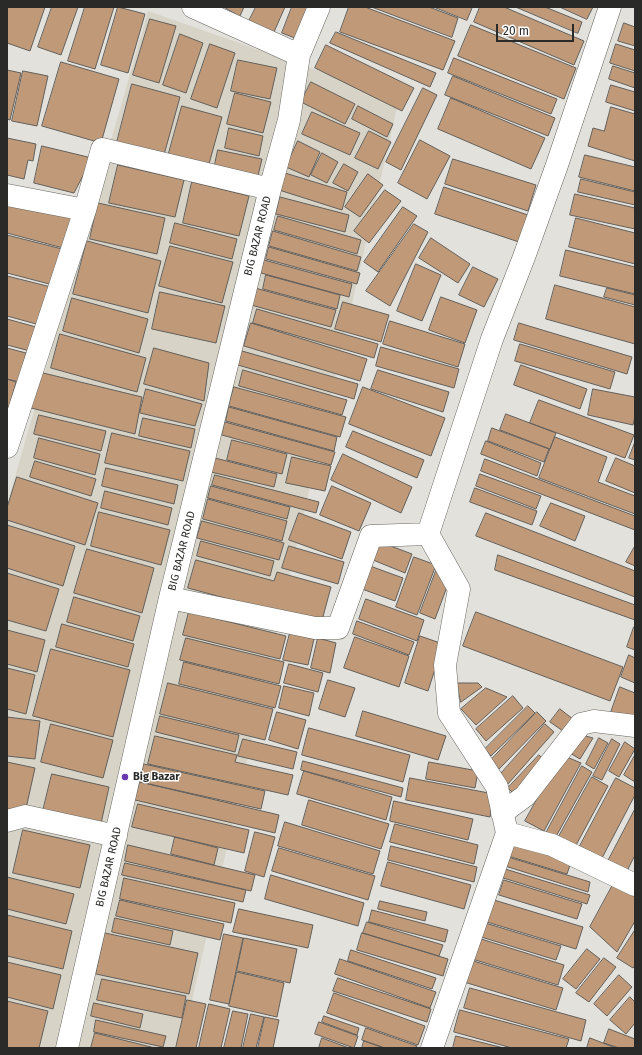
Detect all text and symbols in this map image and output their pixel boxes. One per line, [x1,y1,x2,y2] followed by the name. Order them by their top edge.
[498,16,576,42] scale bar
[503,24,529,38] text: 20 m
[242,195,274,277] street label: BIG BAZAR ROAD
[166,510,198,592] street label: BIG BAZAR ROAD
[133,770,180,784] place label: Big Bazar
[120,772,130,782] marker: Big Bazar
[93,826,125,908] street label: BIG BAZAR ROAD

